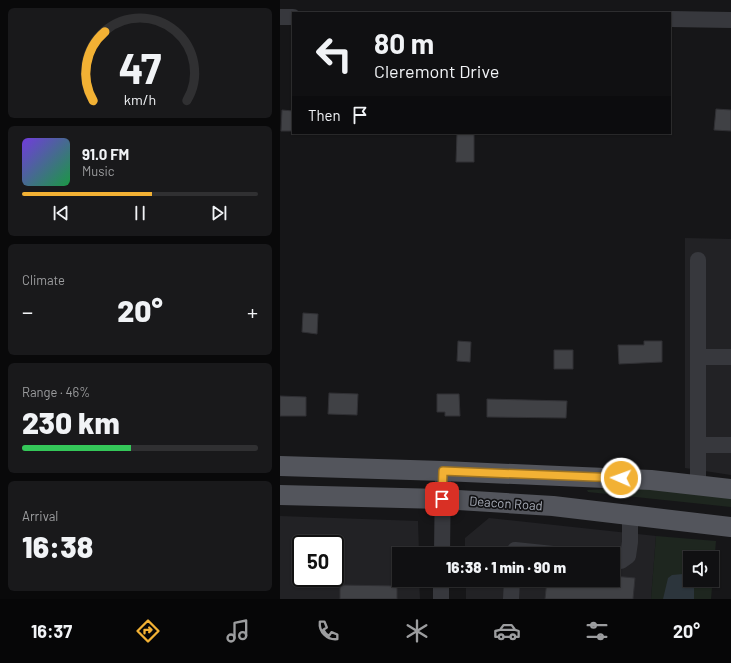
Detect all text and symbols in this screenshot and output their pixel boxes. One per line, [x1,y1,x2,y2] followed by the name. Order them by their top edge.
[374,26,434,60] text: 80 m
[308,28,360,80] icon: left
[119,42,162,92] text: 47
[374,60,499,82] text: Cleremont Drive
[124,91,156,108] text: km/h
[349,104,371,126] icon: arrive
[308,106,341,124] text: Then
[82,145,129,163] text: 91.0 FM
[82,163,115,179] text: Music
[50,202,72,224] icon: previous
[129,202,151,224] icon: pause
[208,202,230,224] icon: next
[22,272,65,288] text: Climate
[117,292,163,328] text: 20°
[22,298,33,324] text: −
[247,298,258,324] text: +
[22,384,90,400] text: Range · 46%
[22,404,120,440] text: 230 km
[600,457,642,499] position arrow
[425,482,459,516] pin
[431,488,453,510] icon: arrive
[469,492,543,514] street label: Deacon Road
[22,508,58,524] text: Arrival
[22,528,93,564] text: 16:38
[292,535,344,587] speed limit sign: 50
[683,551,719,587] map controls
[683,551,719,587] button: sound
[446,558,566,576] text: 16:38 · 1 min · 90 m
[134,617,162,645] icon: directions
[224,617,252,645] icon: music
[314,617,342,645] icon: phone
[403,617,431,645] icon: climate
[493,617,521,645] icon: car
[583,617,611,645] icon: filters
[31,620,72,642] text: 16:37
[673,620,700,642] text: 20°

